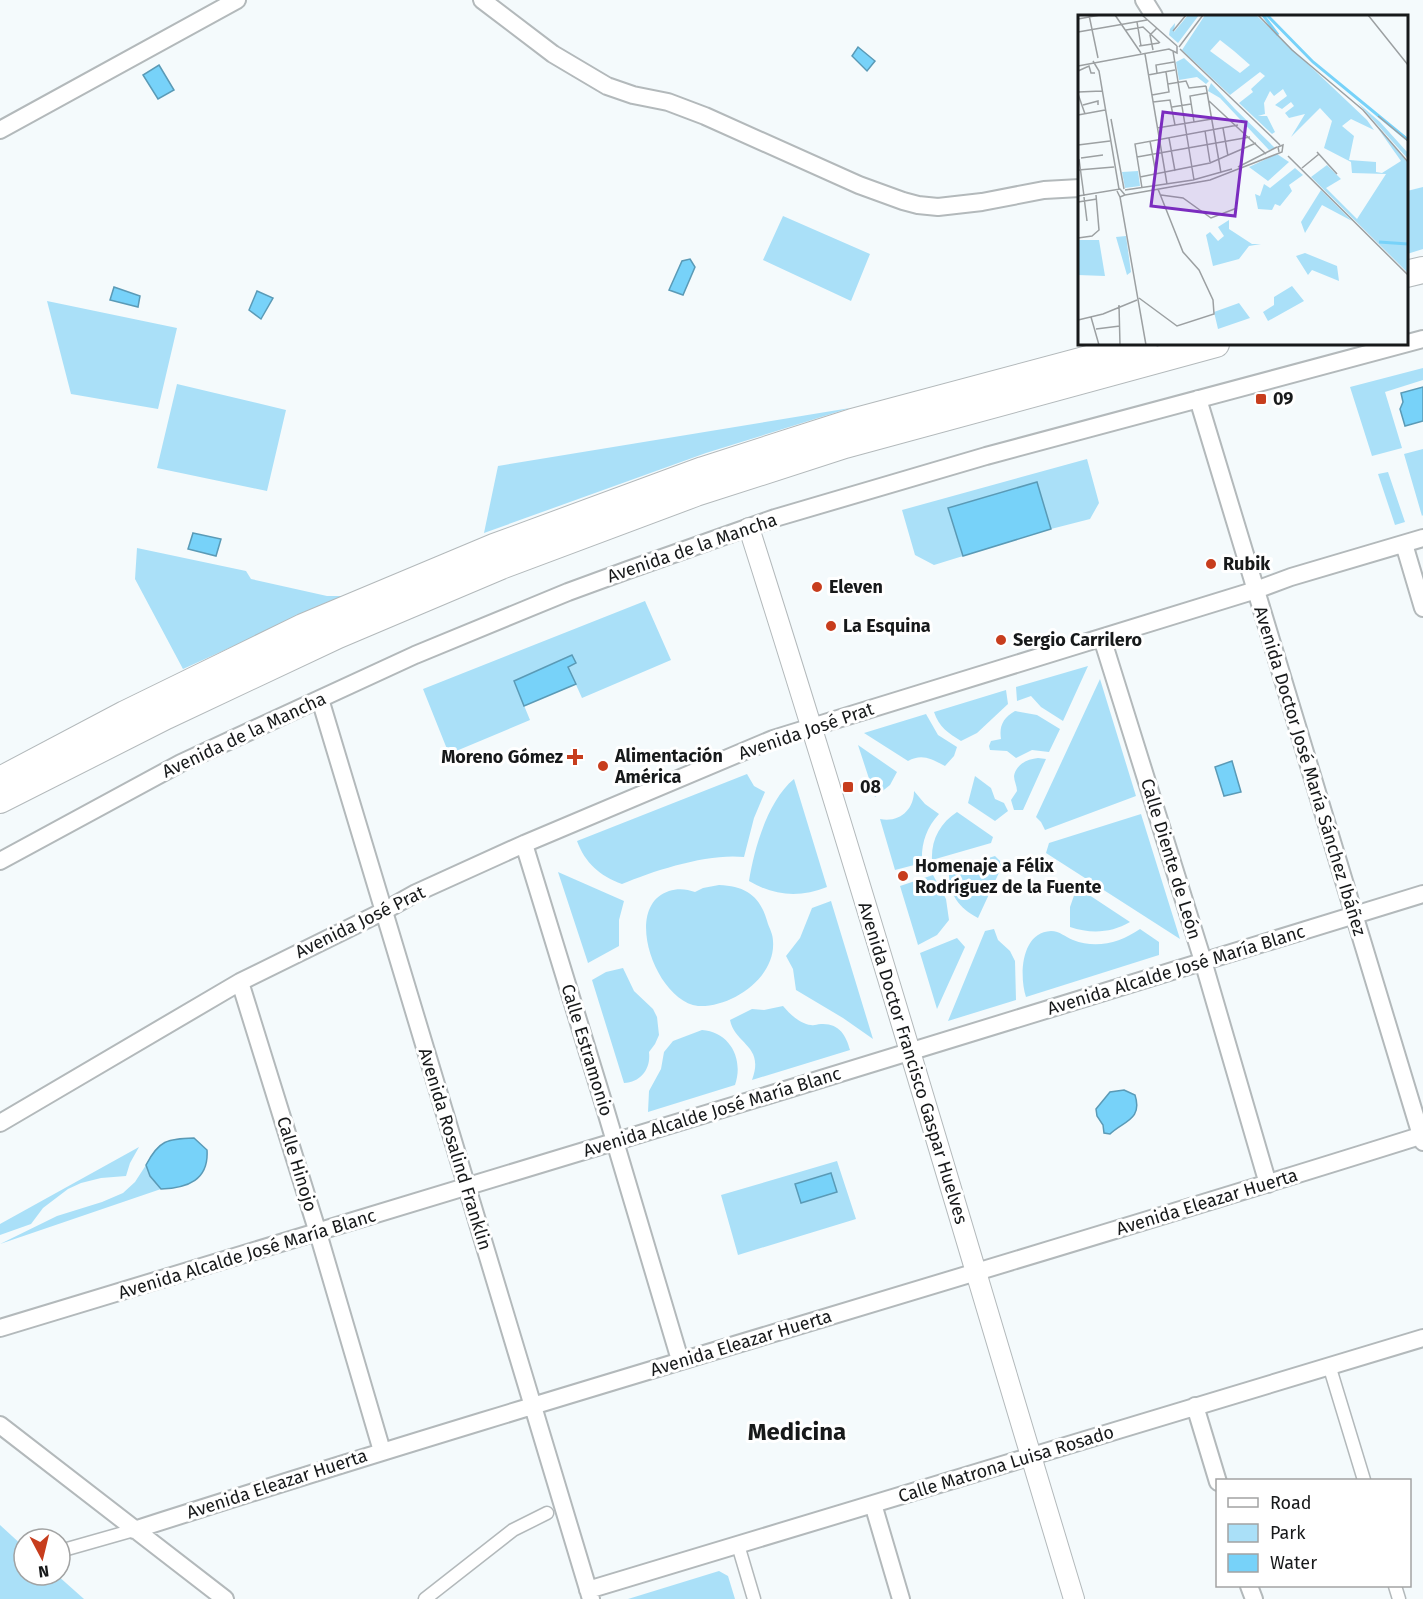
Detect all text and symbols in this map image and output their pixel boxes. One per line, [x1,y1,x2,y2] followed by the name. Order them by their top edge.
[1078,15,1408,345] inset map
[1273,388,1293,410] place label: 09
[1254,392,1268,406] marker: 09
[604,509,780,587] street label: Avenida de la Mancha
[1223,553,1271,575] place label: Rubik
[1204,557,1218,571] marker: Rubik
[829,576,883,598] place label: Eleven
[810,580,824,594] marker: Eleven
[1249,603,1371,939] street label: Avenida Doctor José María Sánchez Ibáñez
[843,615,931,637] place label: La Esquina
[824,619,838,633] marker: La Esquina
[1013,629,1142,651] place label: Sergio Carrilero
[994,633,1008,647] marker: Sergio Carrilero
[159,687,329,783] street label: Avenida de la Mancha
[735,697,877,764] street label: Avenida José Prat
[614,745,723,788] place label: Alimentación América
[441,746,563,768] place label: Moreno Gómez
[568,750,582,764] marker: Moreno Gómez
[596,759,610,773] marker: Alimentación América
[860,776,881,798] place label: 08
[1136,776,1206,942] street label: Calle Diente de León
[841,780,855,794] marker: 08
[915,855,1102,898] place label: Homenaje a Félix Rodríguez de la Fuente
[896,869,910,883] marker: Homenaje a Félix Rodríguez de la Fuente
[292,881,429,963] street label: Avenida José Prat
[853,899,973,1227] street label: Avenida Doctor Francisco Gaspar Huelves
[1044,920,1308,1020] street label: Avenida Alcalde José María Blanc
[556,981,618,1119] street label: Calle Estramonio
[414,1045,496,1253] street label: Avenida Rosalind Franklin
[580,1062,844,1162] street label: Avenida Alcalde José María Blanc
[272,1114,322,1214] street label: Calle Hinojo
[1114,1164,1300,1240] street label: Avenida Eleazar Huerta
[115,1204,379,1304] street label: Avenida Alcalde José María Blanc
[648,1305,834,1381] street label: Avenida Eleazar Huerta
[748,1418,846,1446] district label: Medicina
[896,1421,1116,1507] street label: Calle Matrona Luisa Rosado
[184,1444,370,1524] street label: Avenida Eleazar Huerta
[1216,1479,1411,1587] legend
[1270,1492,1312,1514] text: Road
[1270,1522,1306,1544] text: Park
[12,1527,72,1587] north arrow
[1270,1552,1317,1574] text: Water
[37,1561,50,1581] text: N

